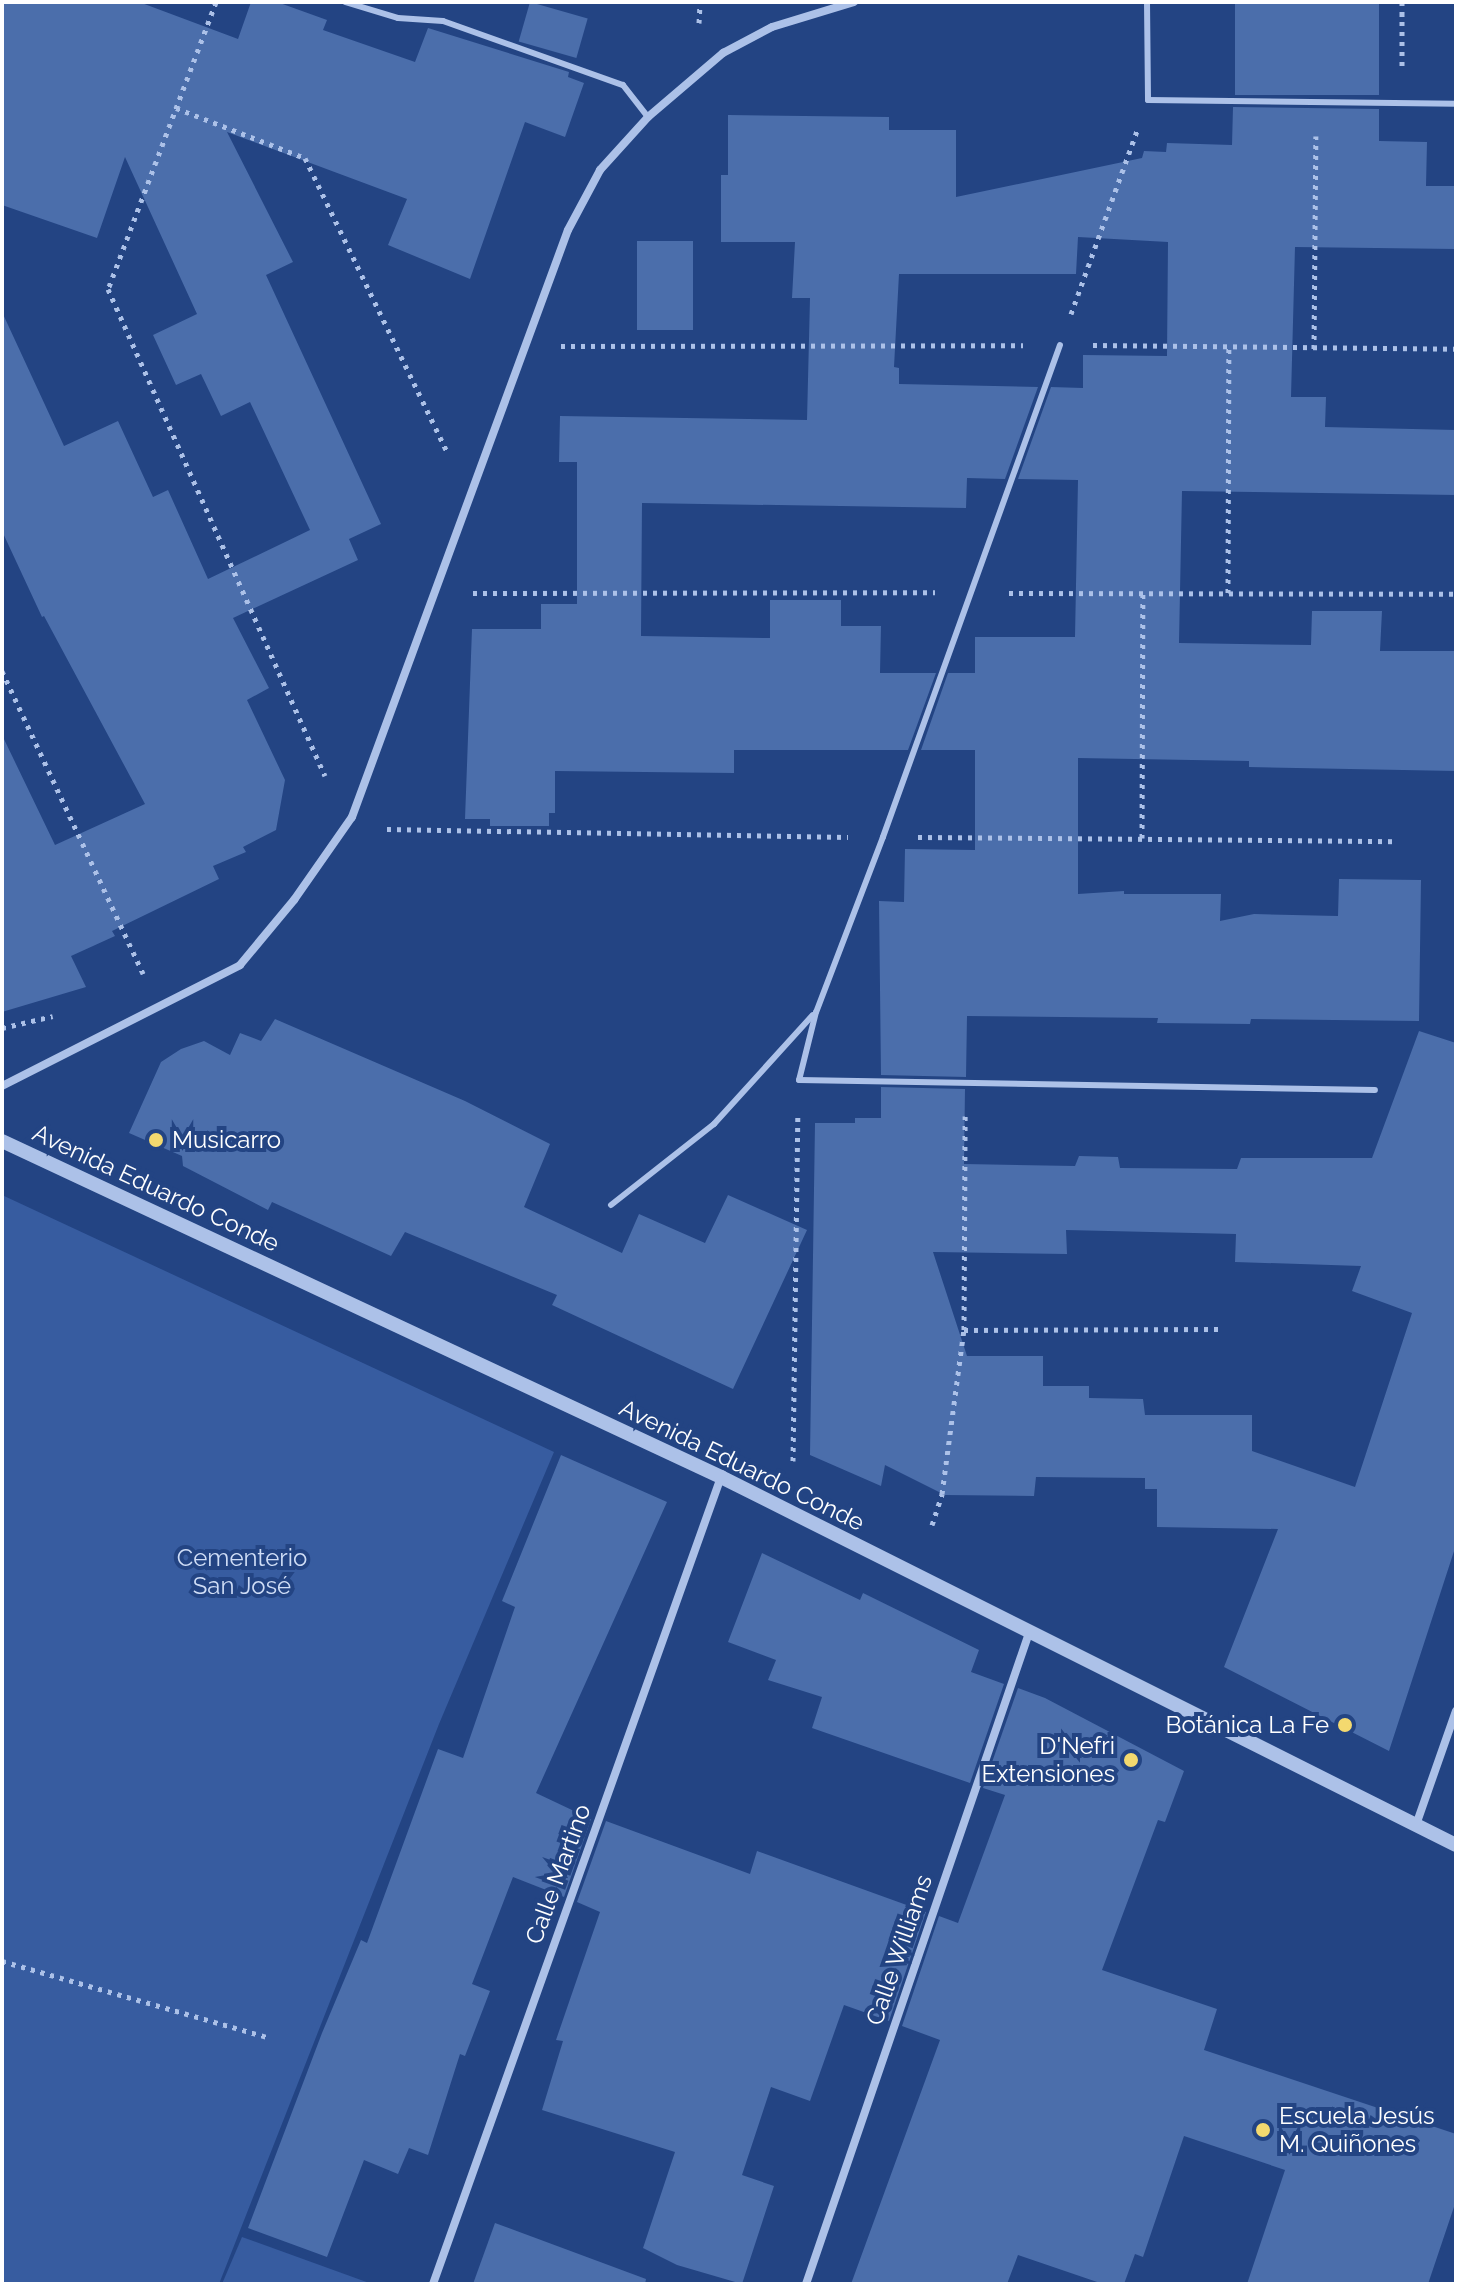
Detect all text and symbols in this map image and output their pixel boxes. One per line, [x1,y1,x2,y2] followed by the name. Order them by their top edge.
[28,1118,284,1258] street label: Avenida Eduardo Conde
[172,1126,281,1154] place label: Musicarro
[147,1131,165,1149] marker: Musicarro
[615,1393,869,1537] street label: Avenida Eduardo Conde
[177,1544,307,1600] park label: Cementerio San José
[1166,1711,1329,1739] place label: Botánica La Fe
[1336,1716,1354,1734] marker: Botánica La Fe
[982,1732,1115,1788] place label: D'Nefri Extensiones
[1122,1751,1140,1769] marker: D'Nefri Extensiones
[519,1800,597,1948] street label: Calle Martino
[860,1871,938,2029] street label: Calle Williams
[1279,2102,1435,2158] place label: Escuela Jesús M. Quiñones
[1254,2121,1272,2139] marker: Escuela Jesús M. Quiñones

